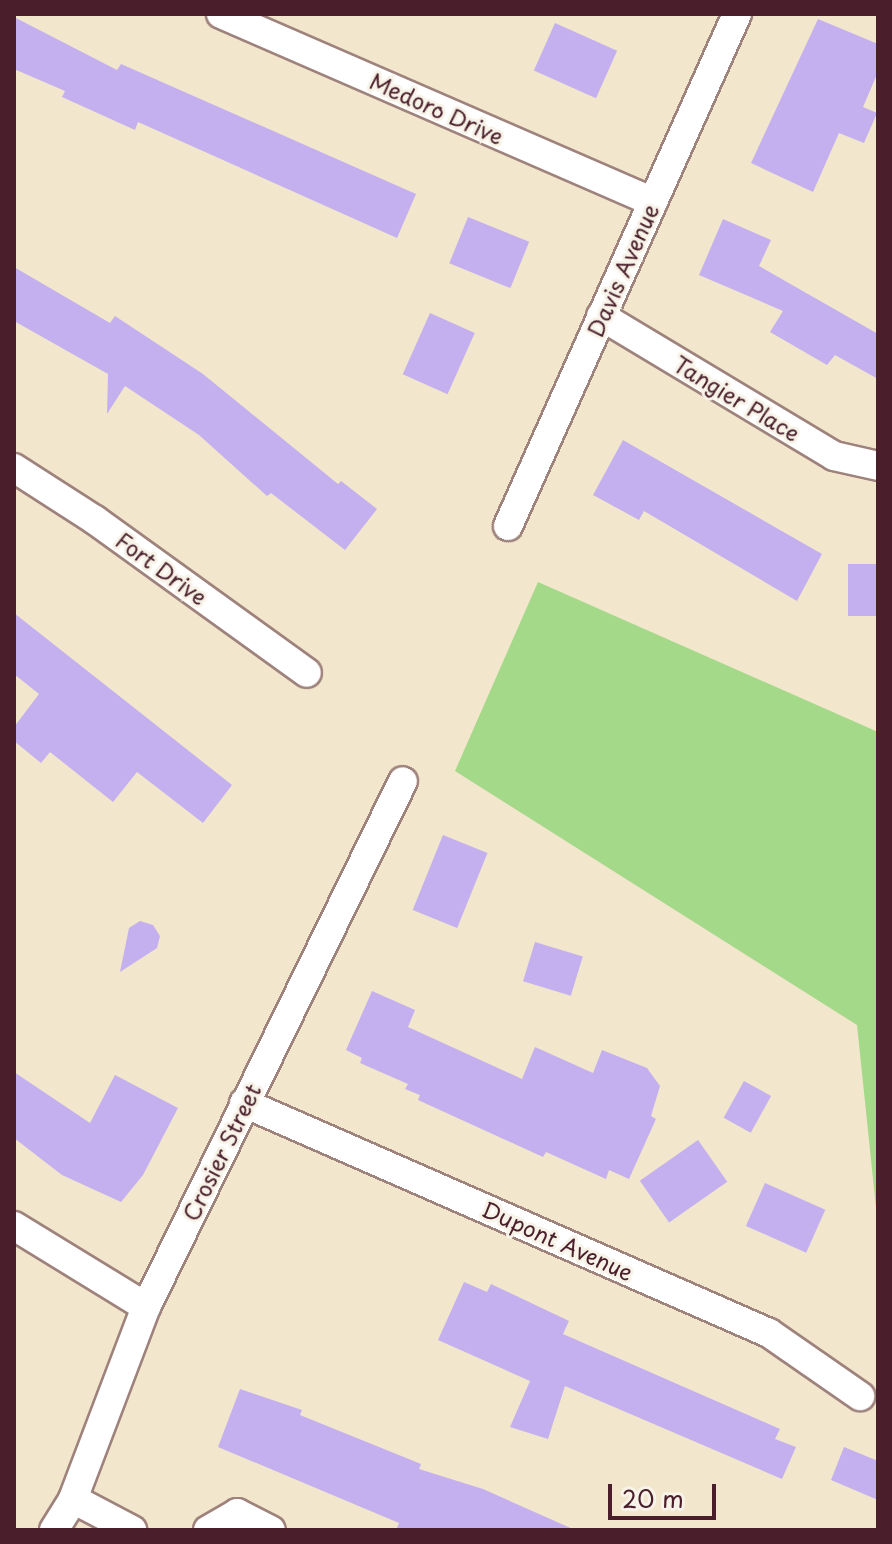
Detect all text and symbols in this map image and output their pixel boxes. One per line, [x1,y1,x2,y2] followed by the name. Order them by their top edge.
[366,67,508,149] street label: Medoro Drive
[581,200,663,340] street label: Davis Avenue
[669,350,805,446] street label: Tangier Place
[111,526,213,610] street label: Fort Drive
[176,1079,266,1225] street label: Crosier Street
[479,1195,637,1285] street label: Dupont Avenue
[612,1468,720,1518] scale bar
[622,1480,684,1516] text: 20 m

